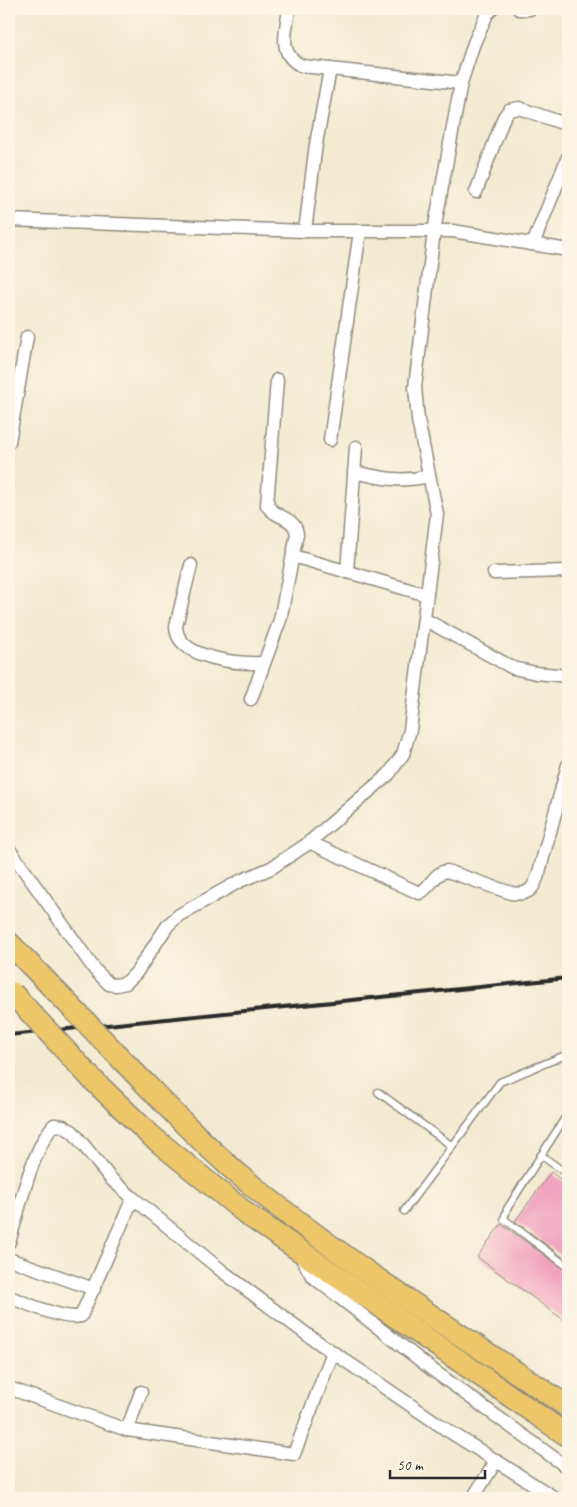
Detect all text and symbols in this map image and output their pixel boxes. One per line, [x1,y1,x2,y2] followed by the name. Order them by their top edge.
[390,1447,484,1479] scale bar
[397,1456,424,1475] text: 50 m

